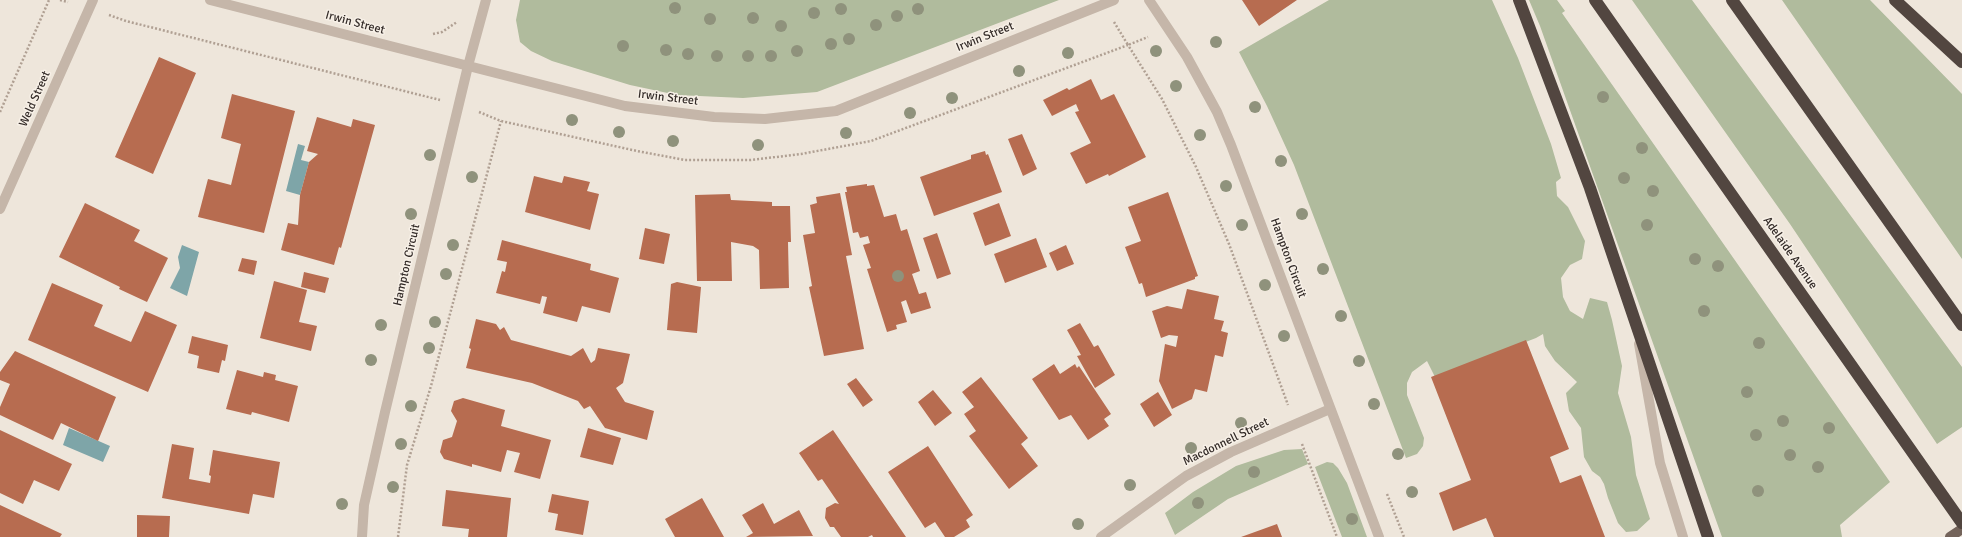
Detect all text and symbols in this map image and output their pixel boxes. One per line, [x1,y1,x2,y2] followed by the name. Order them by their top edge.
[324,8,386,38] street label: Irwin Street
[954,19,1016,55] street label: Irwin Street
[16,69,54,129] street label: Weld Street
[637,87,699,109] street label: Irwin Street
[1760,214,1820,292] street label: Adelaide Avenue
[1267,216,1309,300] street label: Hampton Circuit
[391,223,423,307] street label: Hampton Circuit
[1181,415,1271,469] street label: Macdonnell Street

